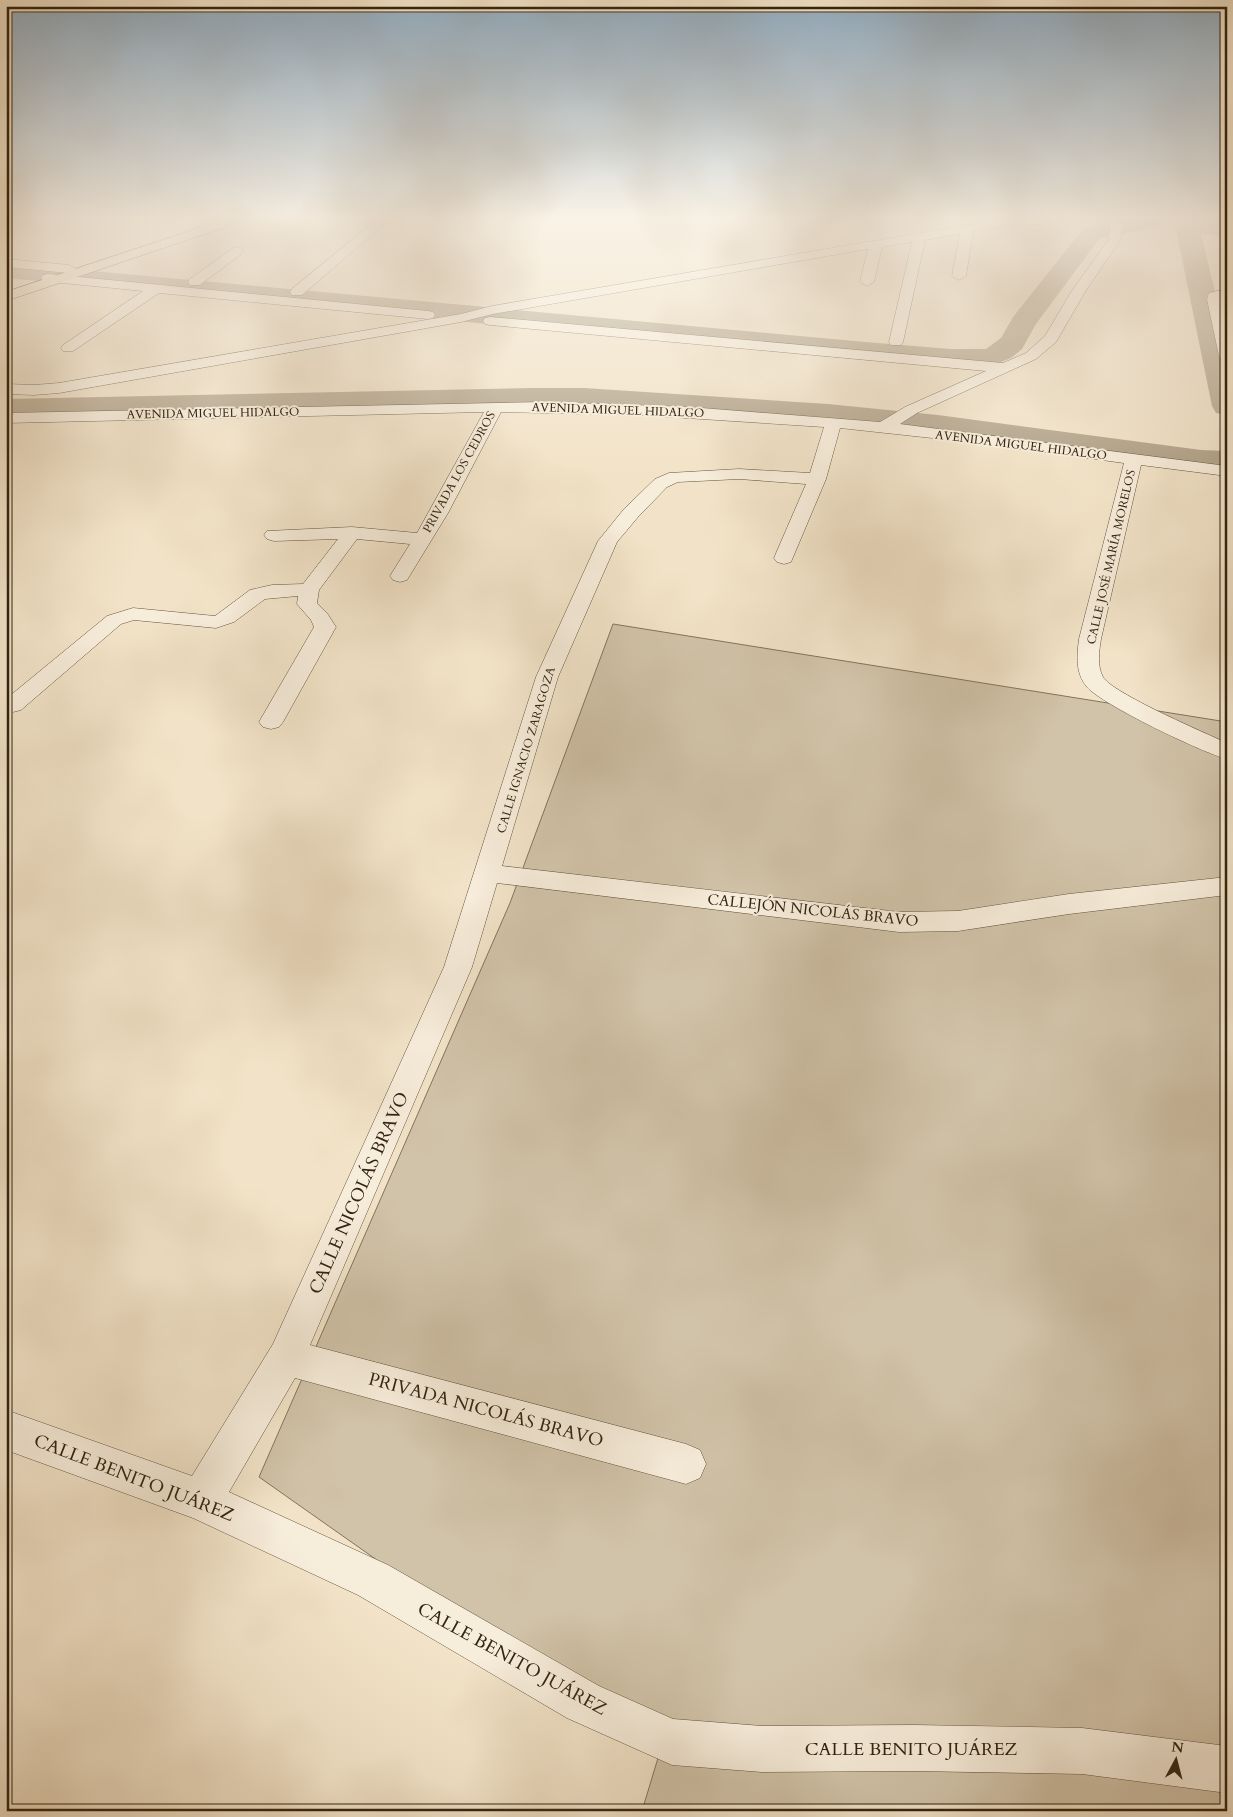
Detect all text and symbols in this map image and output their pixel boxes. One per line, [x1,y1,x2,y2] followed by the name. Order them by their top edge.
[531,399,705,421] street label: AVENIDA MIGUEL HIDALGO
[127,403,299,423] street label: AVENIDA MIGUEL HIDALGO
[419,409,499,535] street label: PRIVADA LOS CEDROS
[934,427,1108,463] street label: AVENIDA MIGUEL HIDALGO
[1082,468,1139,646] street label: CALLE JOSÉ MARÍA MORELOS
[493,664,559,835] street label: CALLE IGNACIO ZARAGOZA
[707,889,920,931] street label: CALLEJÓN NICOLÁS BRAVO
[303,1088,415,1298] street label: CALLE NICOLÁS BRAVO
[366,1367,606,1453] street label: PRIVADA NICOLÁS BRAVO
[30,1428,238,1528] street label: CALLE BENITO JUÁREZ
[413,1596,611,1722] street label: CALLE BENITO JUÁREZ
[1150,1734,1200,1784] north arrow
[805,1737,1017,1762] street label: CALLE BENITO JUÁREZ
[1170,1737,1185,1758] text: N

